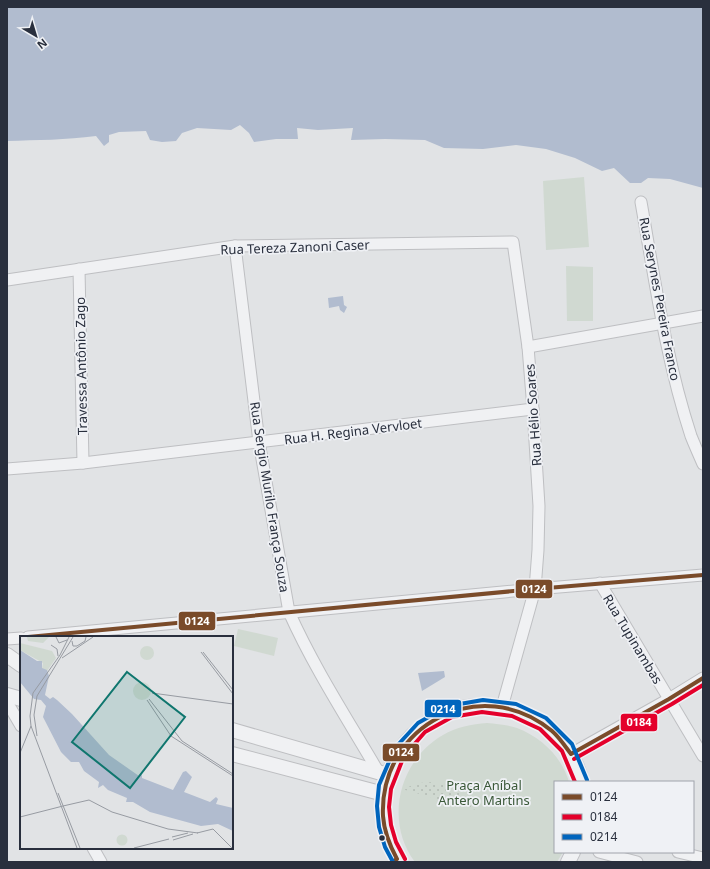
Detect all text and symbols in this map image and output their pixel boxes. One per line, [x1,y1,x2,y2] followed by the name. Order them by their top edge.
[16,16,56,56] north arrow
[34,36,51,53] text: N
[635,216,685,382] street label: Rua Serynes Pereira Franco
[220,235,371,259] street label: Rua Tereza Zanoni Caser
[71,297,91,435] street label: Travessa Antônio Zago
[520,363,546,467] street label: Rua Hélio Soares
[246,400,294,594] street label: Rua Sergio Murilo França Souza
[283,414,423,448] street label: Rua H. Regina Vervloet
[515,579,553,599] line badge: 0124
[521,581,547,596] text: 0124
[599,591,667,687] street label: Rua Tupinambas
[178,611,216,631] line badge: 0124
[184,613,210,628] text: 0124
[20,636,233,849] inset map
[424,699,462,718] line badge: 0214
[430,701,456,716] text: 0214
[620,713,658,732] line badge: 0184
[626,714,652,729] text: 0184
[382,743,420,762] line badge: 0124
[388,744,414,759] text: 0124
[438,776,530,809] park label: Praça Aníbal Antero Martins
[554,781,694,853] legend
[590,788,618,805] text: 0124
[590,808,618,825] text: 0184
[590,828,618,845] text: 0214
[377,833,387,843] unlabelled marker

